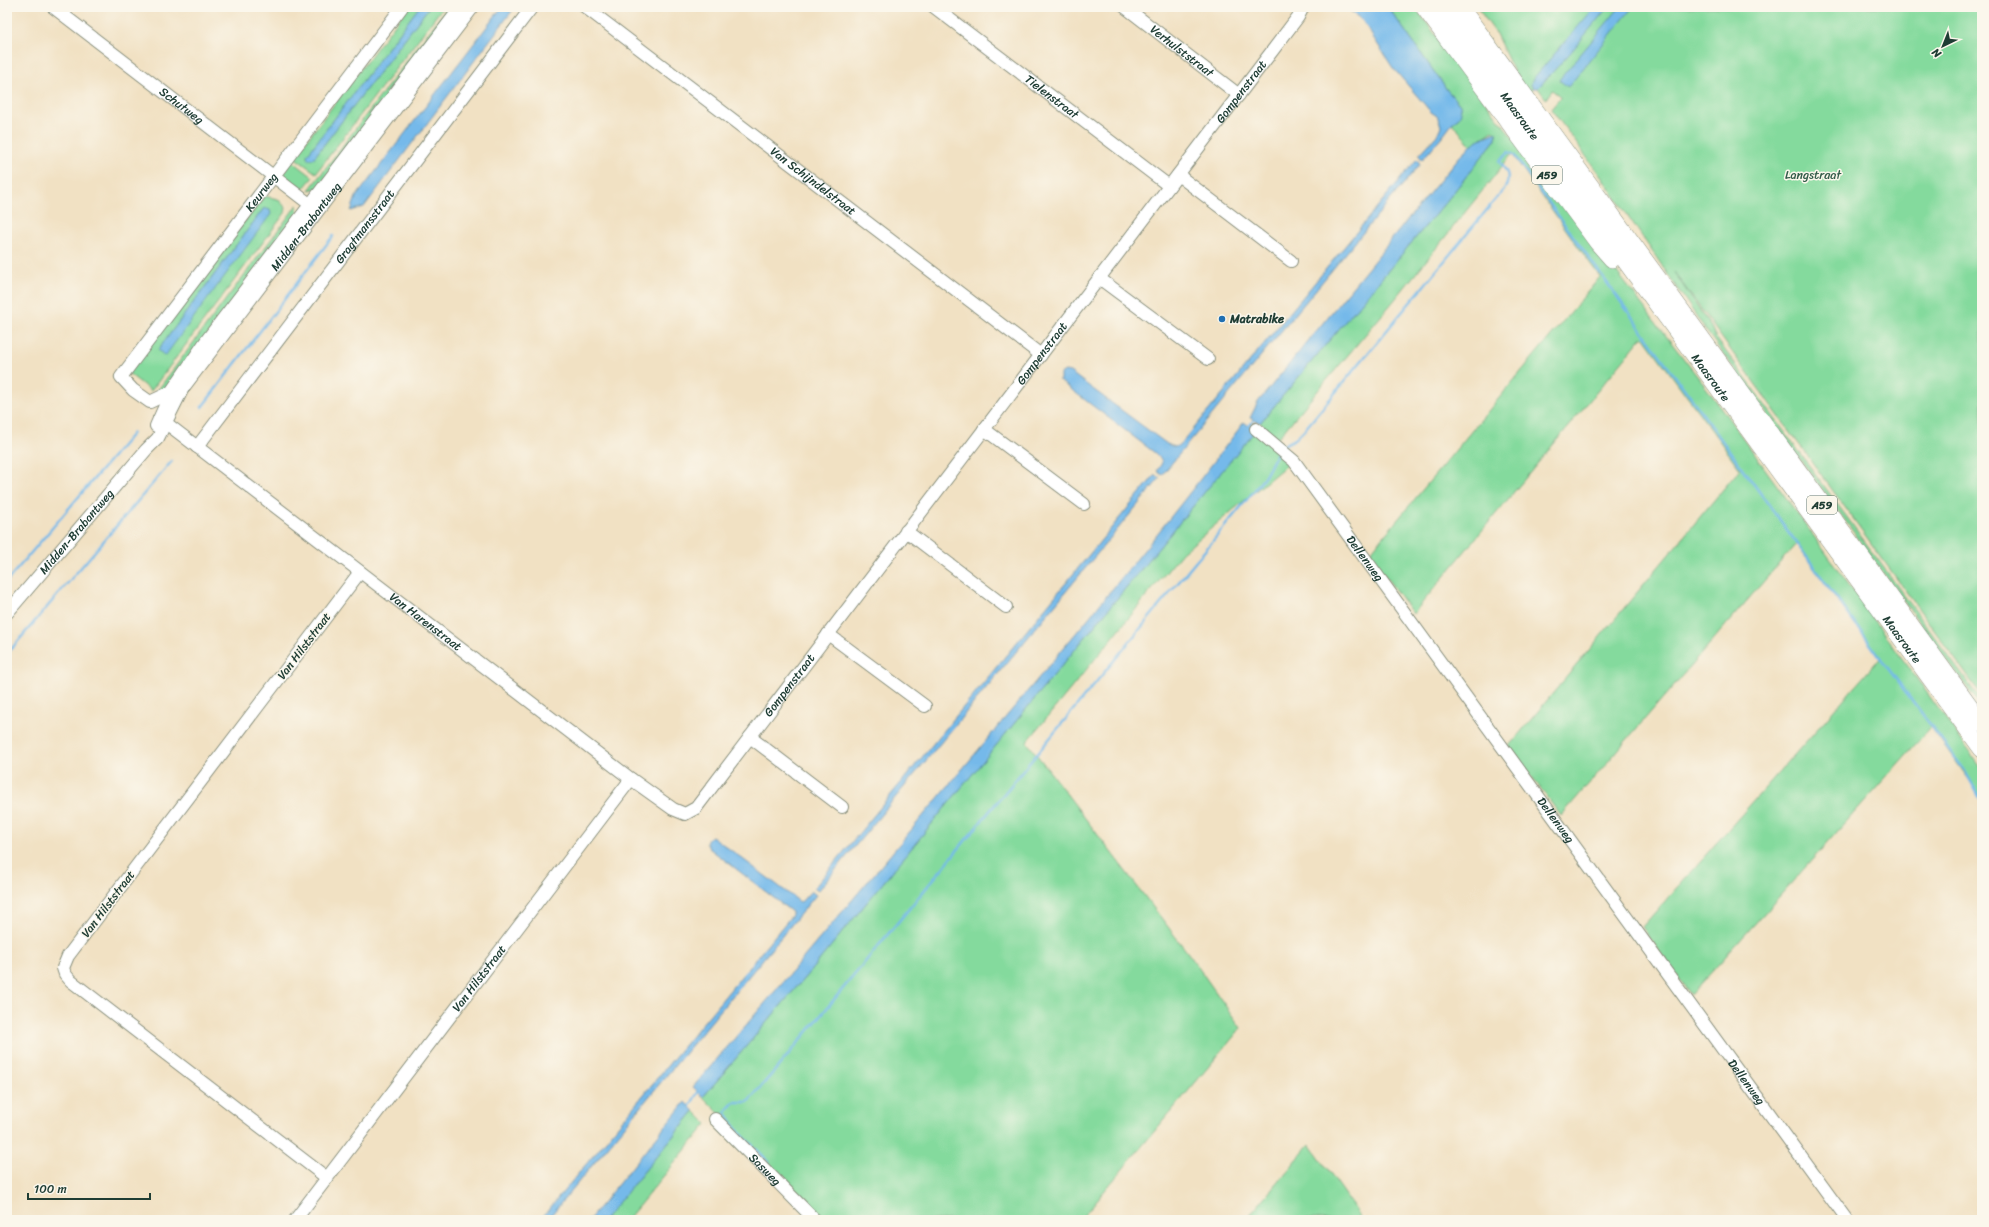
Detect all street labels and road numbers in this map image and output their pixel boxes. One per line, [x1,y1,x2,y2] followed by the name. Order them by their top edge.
[1145,19,1220,84] street label: Verhulststraat
[1210,55,1273,128] street label: Gompenstraat
[1020,69,1085,125] street label: Tielenstraat
[154,81,209,130] street label: Schutweg
[1494,87,1545,145] street label: Maasroute
[765,141,861,221] street label: Van Schijndelstraat
[1532,166,1562,184] road number: A59
[239,167,284,217] street label: Keurweg
[265,177,347,276] street label: Midden-Brabantweg
[329,185,401,269] street label: Gragtmansstraat
[1010,317,1073,390] street label: Gompenstraat
[1685,349,1736,407] street label: Maasroute
[33,484,120,580] street label: Midden-Brabantweg
[1807,496,1837,514] road number: A59
[1340,530,1389,586] street label: Dellenweg
[384,587,467,657] street label: Van Harenstraat
[271,607,337,685] street label: Van Hilststraat
[1877,610,1927,668] street label: Maasroute
[758,649,821,722] street label: Gompenstraat
[1531,792,1580,848] street label: Dellenweg
[75,865,141,943] street label: Van Hilststraat
[446,940,512,1017] street label: Van Hilststraat
[1722,1054,1771,1110] street label: Dellenweg
[743,1148,787,1191] street label: Sasweg

